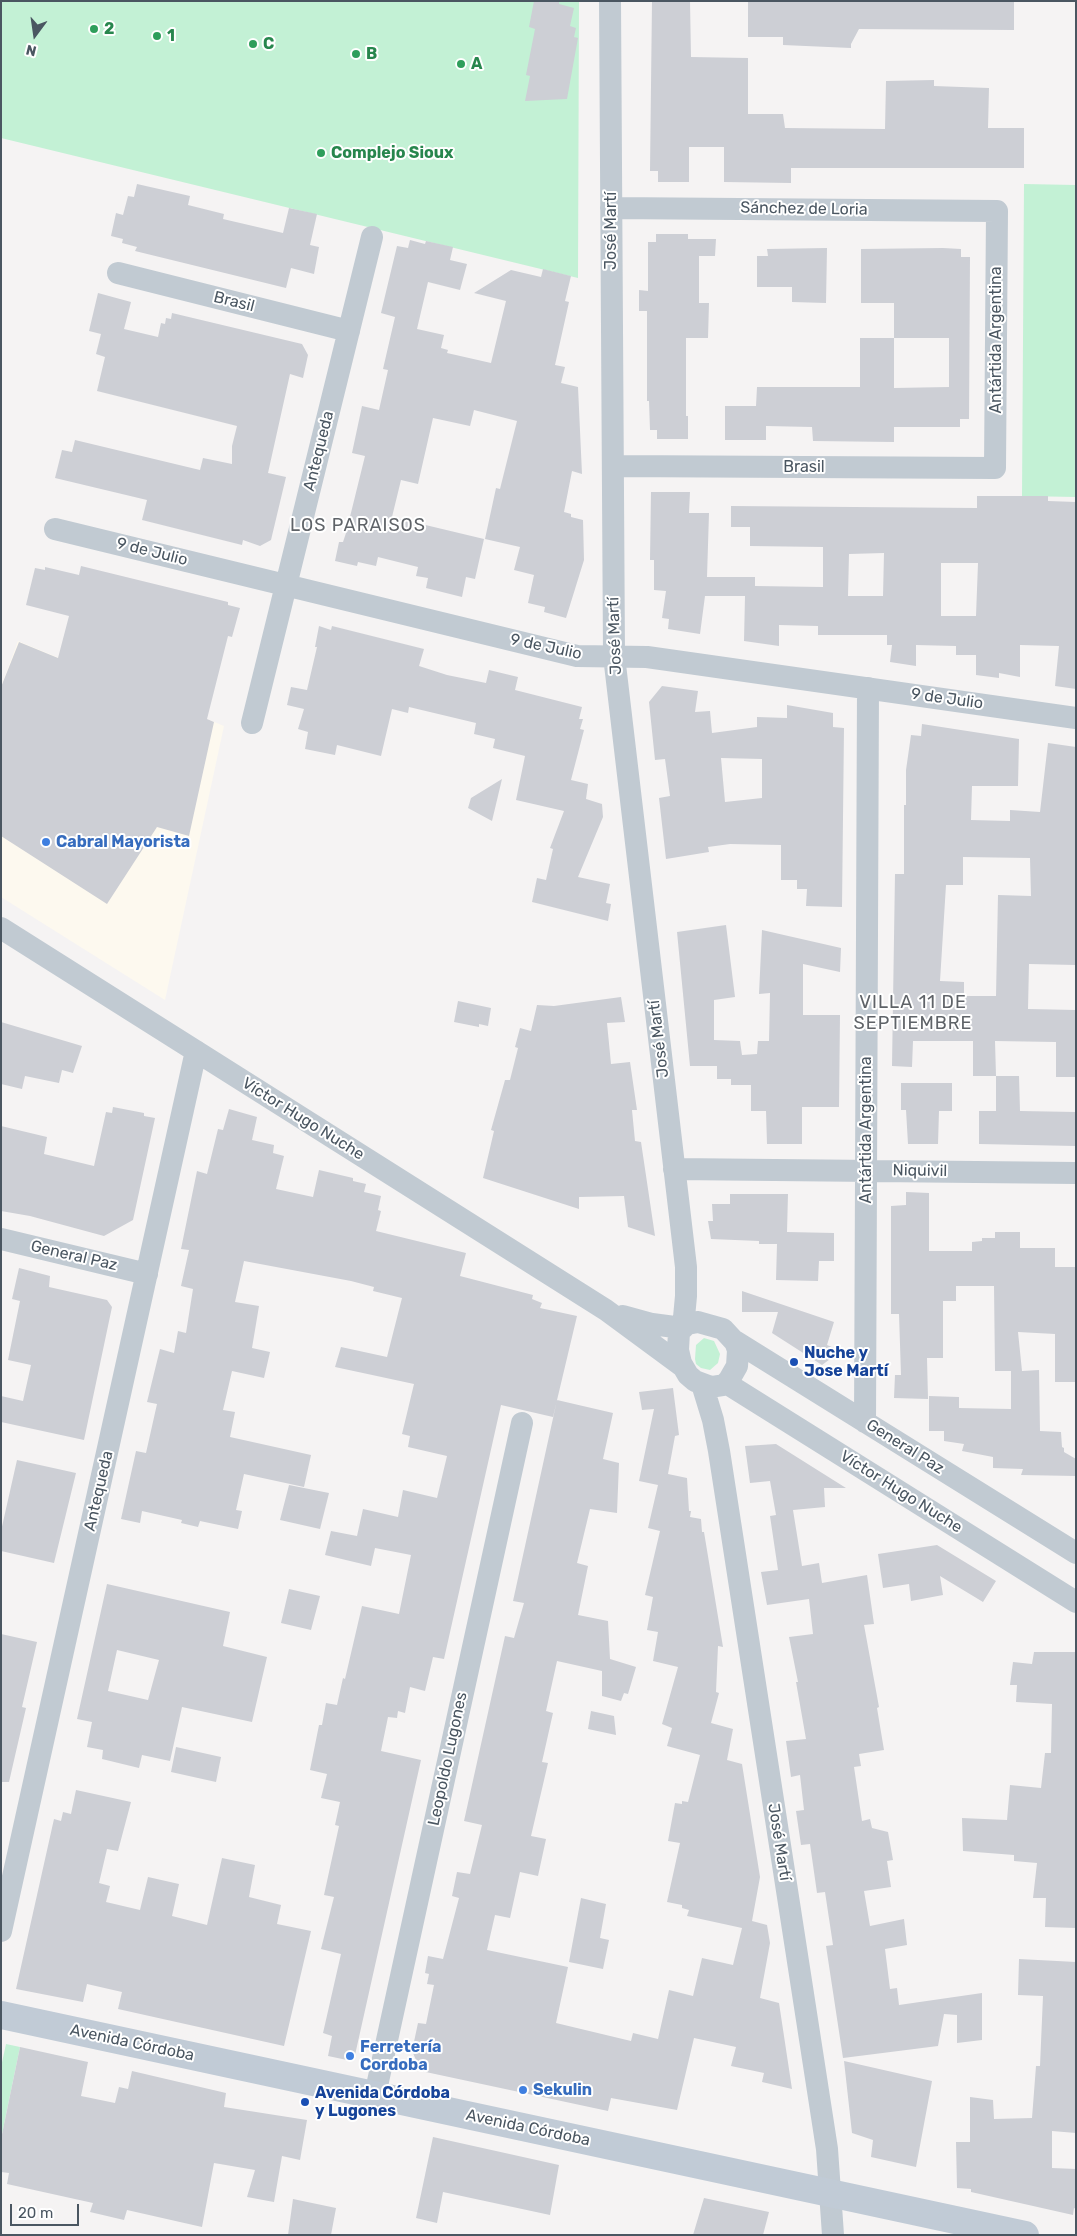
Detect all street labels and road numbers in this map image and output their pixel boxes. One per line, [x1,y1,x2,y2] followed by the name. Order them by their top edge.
[601,192,621,270] street label: José Martí
[740,198,868,220] street label: Sánchez de Loria
[986,266,1006,414] street label: Antártida Argentina
[212,288,256,316] street label: Brasil
[300,409,338,493] street label: Antequeda
[783,457,825,477] street label: Brasil
[115,534,189,570] street label: 9 de Julio
[604,597,626,675] street label: José Martí
[509,630,583,664] street label: 9 de Julio
[910,684,984,714] street label: 9 de Julio
[645,999,673,1079] street label: José Martí
[856,1056,876,1204] street label: Antártida Argentina
[238,1074,368,1164] street label: Víctor Hugo Nuche
[893,1161,947,1181] street label: Niquivil
[29,1237,119,1275] street label: General Paz
[863,1415,947,1479] street label: General Paz
[836,1447,966,1537] street label: Víctor Hugo Nuche
[80,1449,118,1533] street label: Antequeda
[424,1690,472,1828] street label: Leopoldo Lugones
[763,1802,795,1882] street label: José Martí
[68,2020,196,2066] street label: Avenida Córdoba
[464,2105,592,2151] street label: Avenida Córdoba

